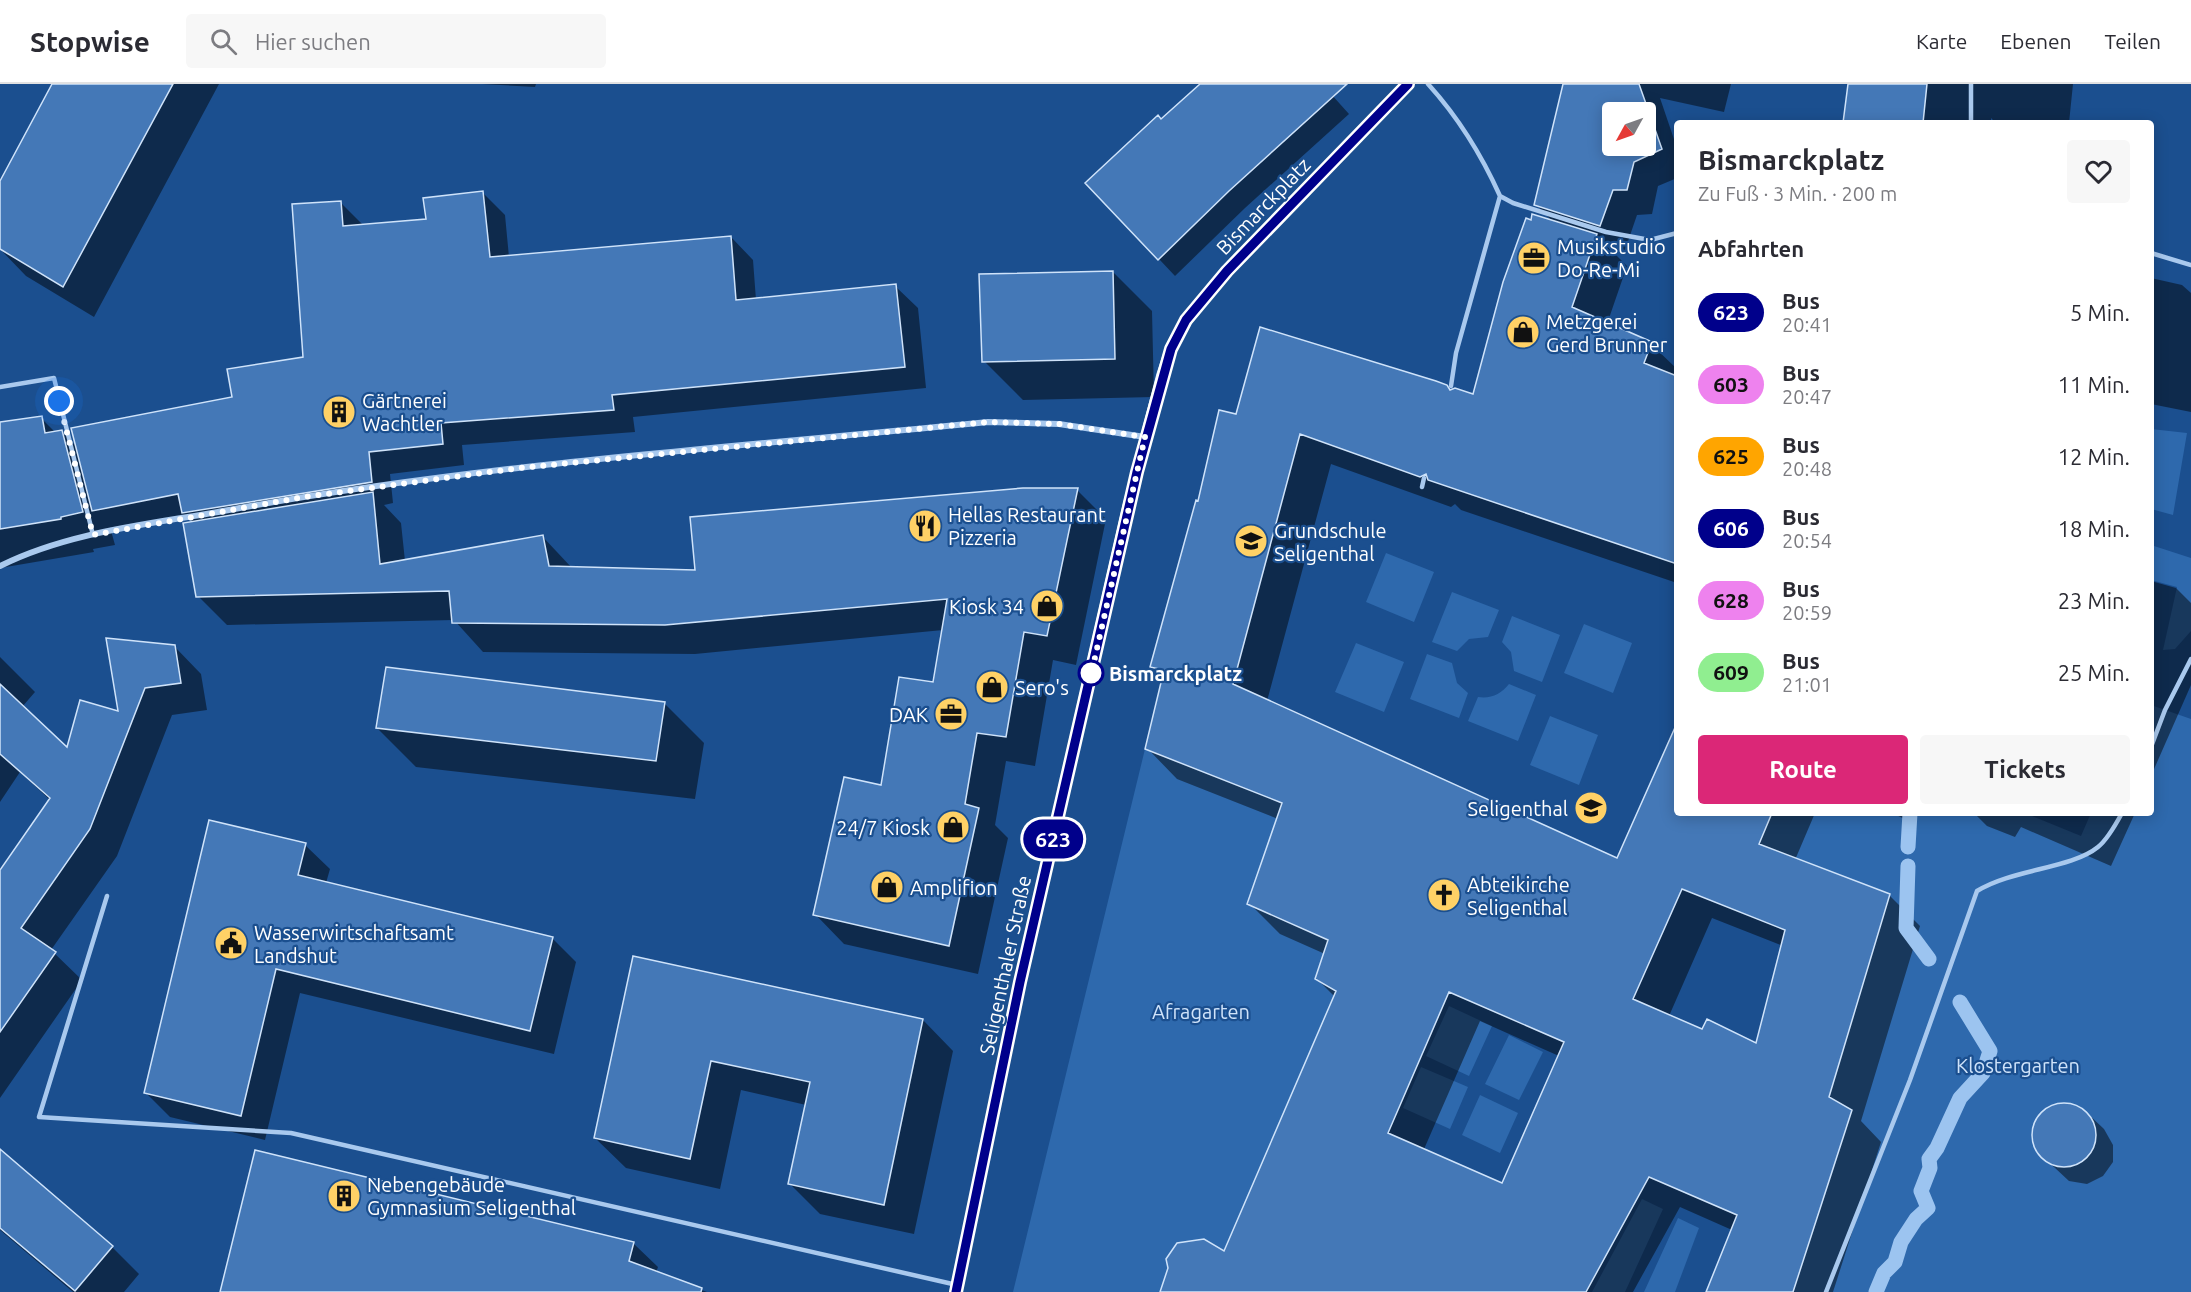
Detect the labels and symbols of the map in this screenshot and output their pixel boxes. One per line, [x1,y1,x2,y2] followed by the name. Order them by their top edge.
[1602,102,1656,156] north arrow
[1211,153,1315,259] street label: Bismarckplatz
[1557,235,1666,281] place label: Musikstudio Do-Re-Mi
[1516,240,1552,276] office icon: Musikstudio Do-Re-Mi
[1546,310,1668,356] place label: Metzgerei Gerd Brunner
[1505,314,1541,350] shop icon: Metzgerei Gerd Brunner
[44,386,74,416] your location
[362,389,447,435] place label: Gärtnerei Wachtler
[321,394,357,430] building icon: Gärtnerei Wachtler
[948,503,1106,549] place label: Hellas Restaurant Pizzeria
[907,508,943,544] restaurant icon: Hellas Restaurant Pizzeria
[1274,519,1386,565] place label: Grundschule Seligenthal
[1233,523,1269,559] school or university icon: Grundschule Seligenthal
[1029,588,1065,624] shop icon: Kiosk 34
[949,595,1024,618] place label: Kiosk 34
[1078,660,1104,686] marker: Bismarckplatz
[1109,662,1242,685] place label: Bismarckplatz
[974,669,1010,705] shop icon: Sero's
[1015,676,1069,699] place label: Sero's
[933,696,969,732] office icon: DAK
[889,703,928,726] place label: DAK
[1573,790,1609,826] school or university icon: Seligenthal
[1468,797,1568,820] place label: Seligenthal
[935,809,971,845] shop icon: 24/7 Kiosk
[836,816,930,839] place label: 24/7 Kiosk
[1018,820,1088,858] line badge: 623
[869,869,905,905] shop icon: Amplifion
[975,873,1035,1057] street label: Seligenthaler Straße
[1467,873,1570,919] place label: Abteikirche Seligenthal
[910,876,998,899] place label: Amplifion
[1426,877,1462,913] church icon: Abteikirche Seligenthal
[254,921,454,967] place label: Wasserwirtschaftsamt Landshut
[213,925,249,961] public building icon: Wasserwirtschaftsamt Landshut
[1152,1000,1250,1023] park label: Afragarten
[1956,1054,2080,1077] park label: Klostergarten
[367,1173,576,1219] place label: Nebengebäude Gymnasium Seligenthal
[326,1178,362,1214] building icon: Nebengebäude Gymnasium Seligenthal

